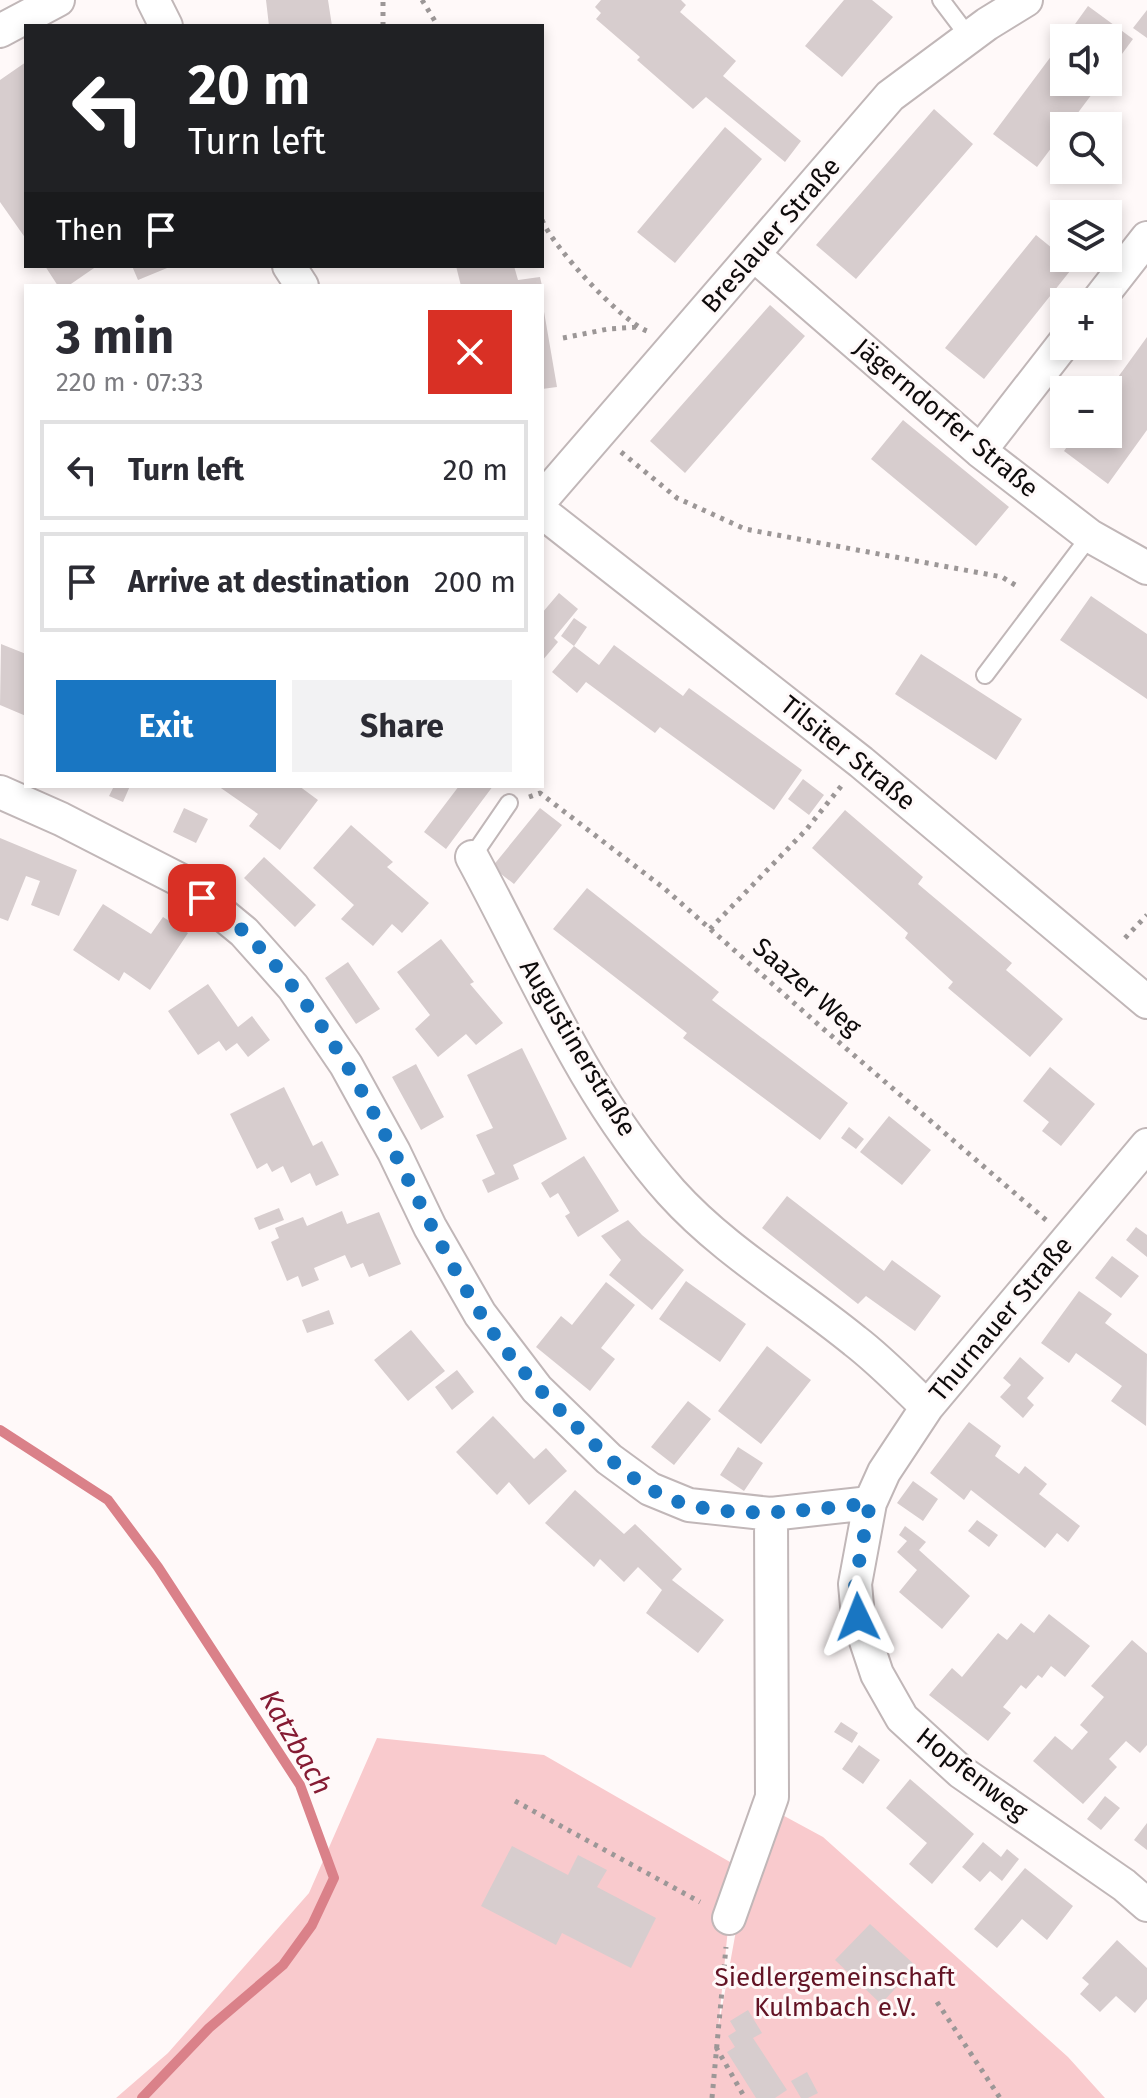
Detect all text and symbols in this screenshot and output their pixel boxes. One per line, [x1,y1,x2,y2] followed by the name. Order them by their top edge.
[1050,24,1122,448] map controls
[1050,24,1122,96] button: sound
[188,52,310,119] text: 20 m
[56,56,160,160] icon: left
[1050,112,1122,184] button: search
[188,120,326,164] text: Turn left
[695,151,847,319] street label: Breslauer Straße
[1050,200,1122,272] button: layers
[139,208,183,252] icon: arrive
[56,212,123,248] text: Then
[1050,288,1122,360] button: +
[56,308,174,366] text: 3 min
[428,310,512,394] button: close
[848,332,1044,504] street label: Jägerndorfer Straße
[56,367,203,398] text: 220 m · 07:33
[1050,376,1122,448] button: −
[60,448,104,492] icon: left
[128,452,244,488] text: Turn left
[443,452,508,488] text: 20 m
[60,560,104,604] icon: arrive
[128,564,410,600] text: Arrive at destination
[434,564,516,600] text: 200 m
[56,680,276,772] button: Exit
[292,680,512,772] button: Share
[774,689,922,817] street label: Tilsiter Straße
[168,864,236,932] pin
[180,876,224,920] icon: arrive
[746,932,868,1043] street label: Saazer Weg
[513,954,643,1142] street label: Augustinerstraße
[923,1230,1079,1408] street label: Thurnauer Straße
[816,1575,900,1659] position arrow
[253,1684,339,1800] water label: Katzbach
[910,1721,1034,1827] street label: Hopfenweg
[715,1962,956,2023] park label: Siedlergemeinschaft Kulmbach e.V.

